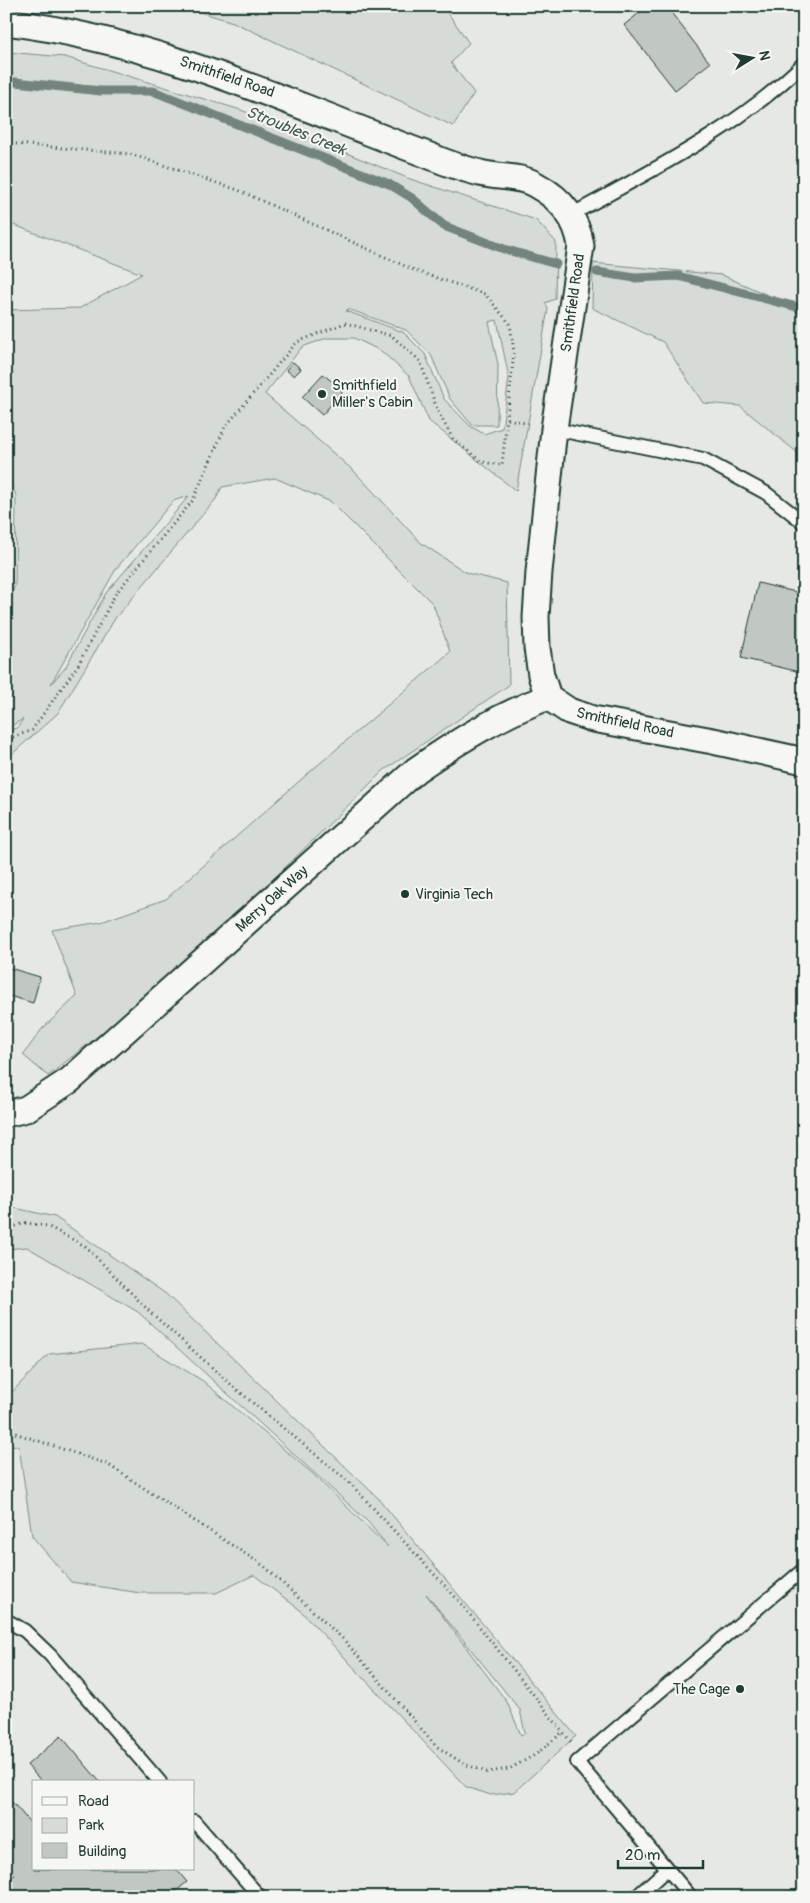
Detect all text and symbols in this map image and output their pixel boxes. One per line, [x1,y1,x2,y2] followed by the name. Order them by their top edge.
[728,32,778,82] north arrow
[755,49,774,62] text: N
[177,52,277,102] street label: Smithfield Road
[243,102,350,161] water label: Stroubles Creek
[557,253,589,353] street label: Smithfield Road
[332,376,413,412] place label: Smithfield Miller's Cabin
[316,388,328,400] marker: Smithfield Miller's Cabin
[574,703,676,743] street label: Smithfield Road
[232,861,313,936] street label: Merry Oak Way
[415,885,493,904] place label: Virginia Tech
[399,888,411,900] marker: Virginia Tech
[673,1680,731,1699] place label: The Cage
[734,1683,746,1695] marker: The Cage
[32,1780,195,1870] legend
[78,1792,109,1811] text: Road
[78,1816,105,1835] text: Park
[618,1838,702,1870] scale bar
[78,1842,126,1861] text: Building
[625,1846,660,1865] text: 20 m

